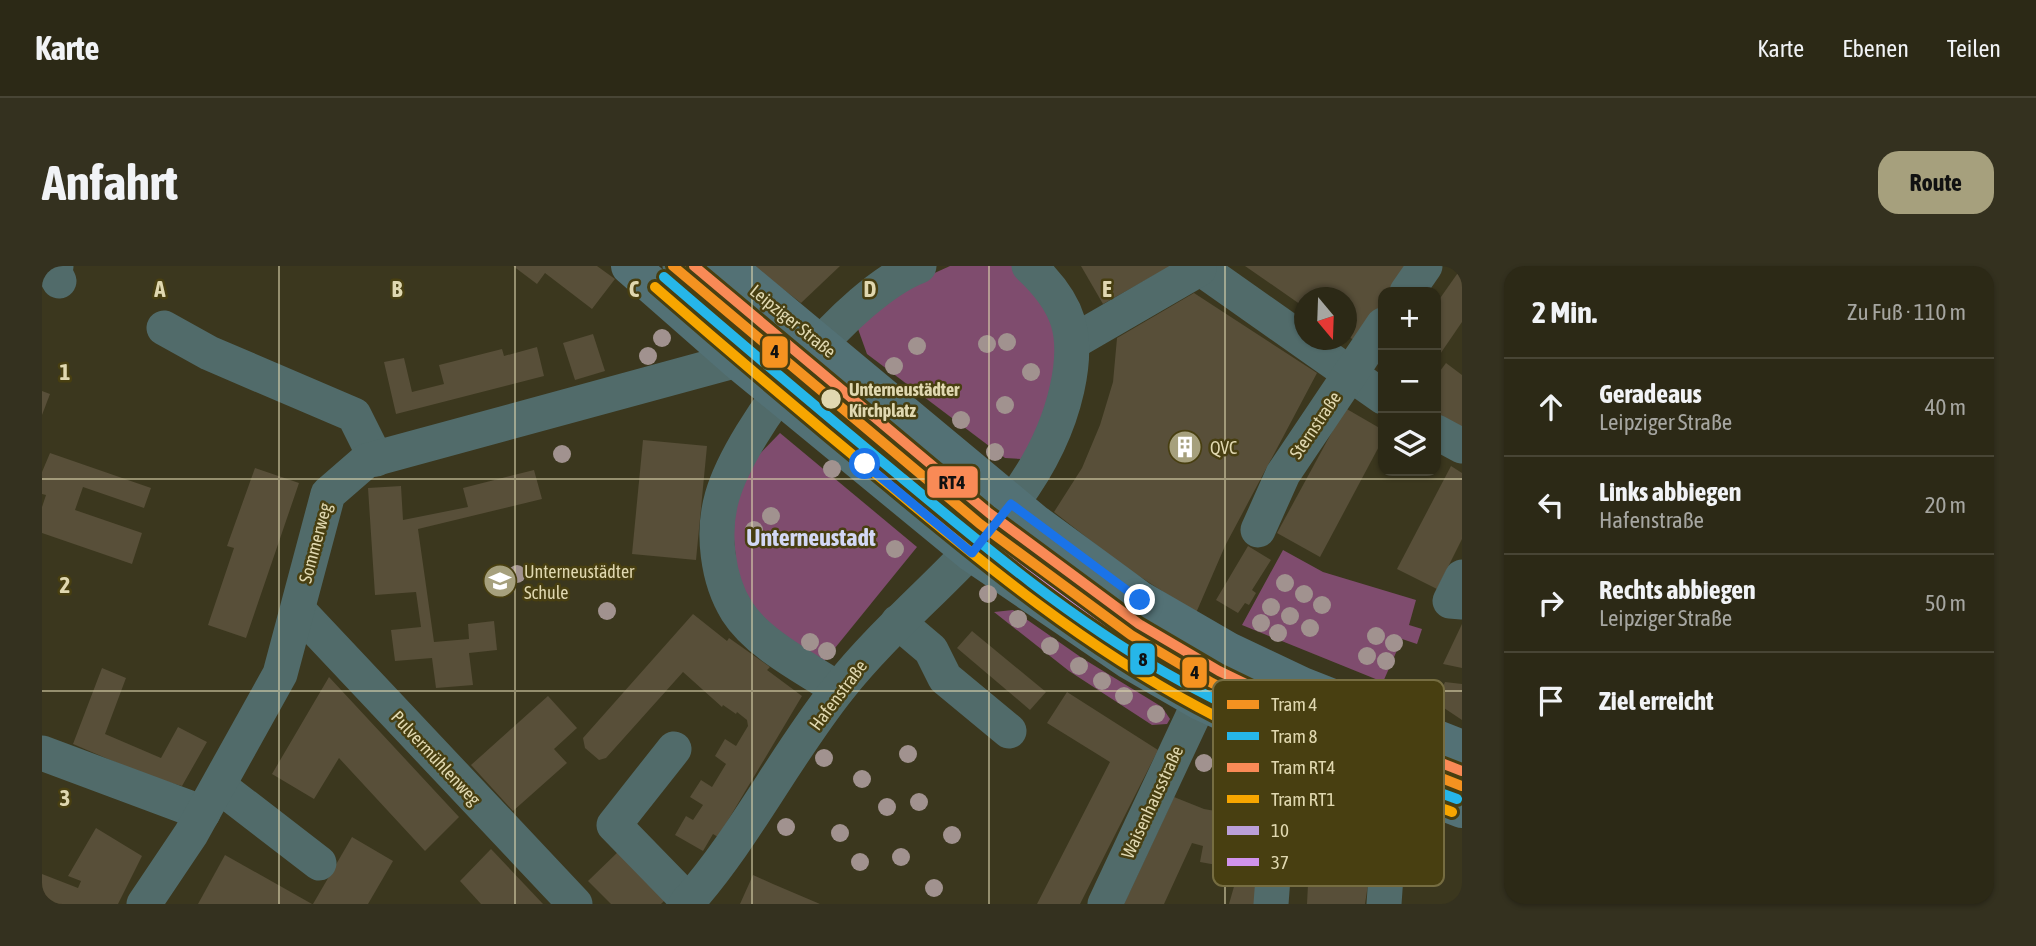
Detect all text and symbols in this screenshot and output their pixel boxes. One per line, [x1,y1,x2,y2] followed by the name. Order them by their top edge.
[35,29,99,67] text: Karte
[1757,35,1804,62] text: Karte
[1842,35,1909,62] text: Ebenen
[1947,35,2001,62] text: Teilen
[1878,151,1994,214] button: Route
[42,154,178,210] text: Anfahrt
[153,276,166,302] text: A
[392,276,403,302] text: B
[629,276,640,302] text: C
[864,276,877,302] text: D
[1102,276,1112,302] text: E
[746,280,840,362] street label: Leipziger Straße
[1294,287,1357,350] north arrow
[1378,287,1441,476] map controls
[1378,287,1441,350] button: +
[1532,295,1597,329] text: 2 Min.
[1847,299,1966,325] text: Zu Fuß · 110 m
[761,335,789,369] line badge: 4
[770,340,780,362] text: 4
[1378,350,1441,413] button: −
[60,359,71,385] text: 1
[849,379,960,421] place label: Unterneustädter Kirchplatz
[1599,379,1702,409] text: Geradeaus
[819,387,843,411] marker: Unterneustädter Kirchplatz
[1285,388,1345,462] street label: Sternstraße
[1532,388,1570,426] icon: ahead
[1925,394,1966,420] text: 40 m
[1599,409,1732,435] text: Leipziger Straße
[1378,413,1441,476] button: layers
[1166,428,1204,466] building icon: QVC
[1210,437,1237,458] place label: QVC
[849,448,880,479] route start
[926,465,979,499] line badge: RT4
[939,471,965,493] text: RT4
[1599,477,1741,507] text: Links abbiegen
[1532,486,1570,524] icon: left
[1925,492,1966,518] text: 20 m
[294,500,336,585] street label: Sommerweg
[1599,507,1704,533] text: Hafenstraße
[746,524,876,551] district label: Unterneustadt
[524,561,635,603] place label: Unterneustädter Schule
[481,562,519,600] school or university icon: Unterneustädter Schule
[60,572,70,598] text: 2
[1599,575,1756,605] text: Rechts abbiegen
[1124,584,1155,615] route end
[1532,584,1570,622] icon: right
[1925,590,1966,616] text: 50 m
[1599,605,1732,631] text: Leipziger Straße
[1129,642,1156,676] line badge: 8
[1139,648,1148,670] text: 8
[805,656,871,734] street label: Hafenstraße
[1181,656,1208,689] line badge: 4
[1190,661,1200,683] text: 4
[1213,680,1444,886] legend
[1532,682,1570,720] icon: arrive
[1599,686,1714,716] text: Ziel erreicht
[1271,693,1318,715] text: Tram 4
[387,707,485,810] street label: Pulvermühlenweg
[1271,725,1318,747] text: Tram 8
[1117,742,1187,862] street label: Waisenhausstraße
[1271,756,1335,778] text: Tram RT4
[60,785,70,811] text: 3
[1271,788,1335,810] text: Tram RT1
[1271,819,1289,841] text: 10
[1271,851,1289,873] text: 37

